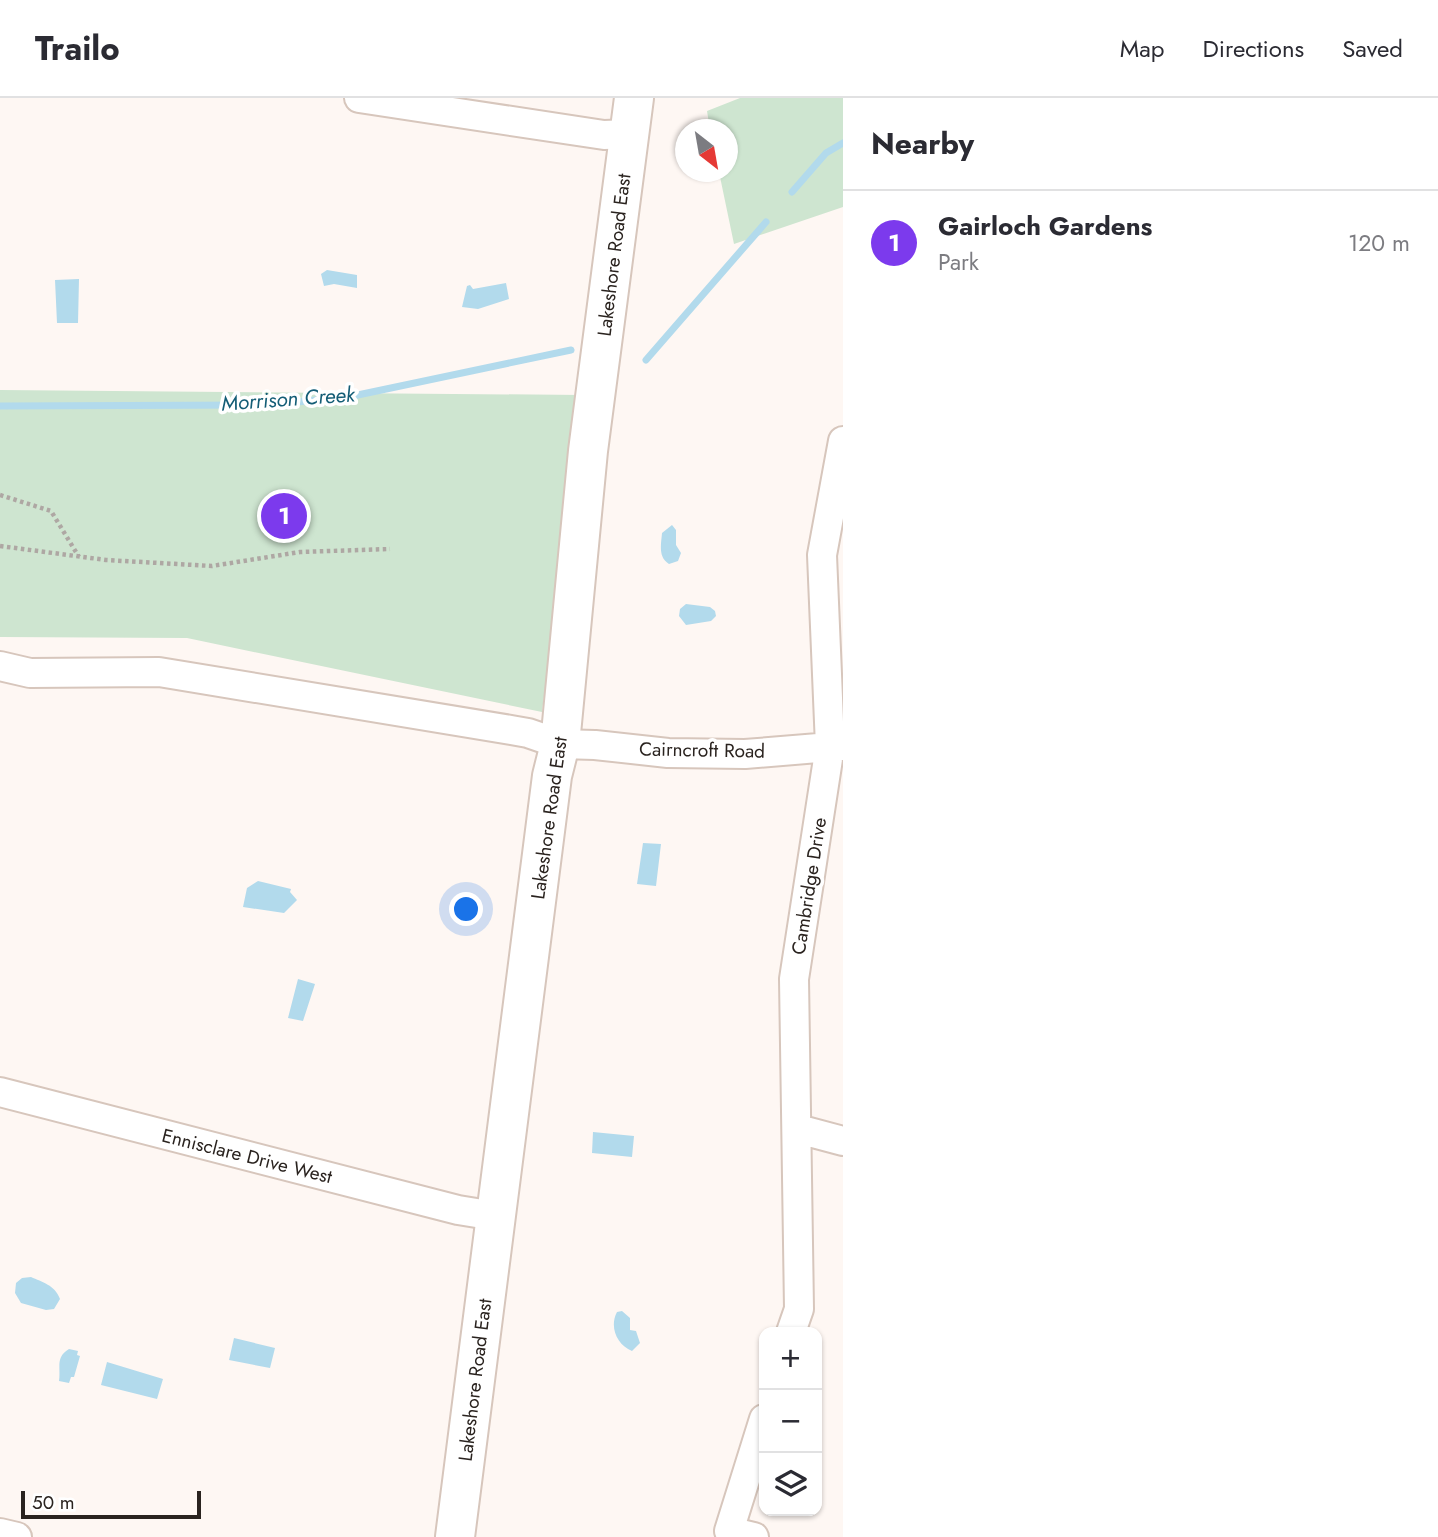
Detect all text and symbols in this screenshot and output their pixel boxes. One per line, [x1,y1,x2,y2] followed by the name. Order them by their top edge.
[35,25,120,72] text: Trailo
[1120,31,1165,66] text: Map
[1203,31,1304,66] text: Directions
[1342,31,1403,66] text: Saved
[675,119,738,182] north arrow
[871,122,974,165] text: Nearby
[591,172,637,338] street label: Lakeshore Road East
[938,207,1152,245] text: Gairloch Gardens
[888,226,900,260] text: 1
[1348,226,1410,260] text: 120 m
[938,245,979,279] text: Park
[220,379,357,419] water label: Morrison Creek
[261,490,307,542] pin: 1
[524,735,574,901] street label: Lakeshore Road East
[639,735,765,765] street label: Cairncroft Road
[785,815,833,957] street label: Cambridge Drive
[449,892,483,926] your location
[159,1122,335,1190] street label: Ennisclare Drive West
[452,1297,498,1463] street label: Lakeshore Road East
[759,1327,822,1516] map controls
[759,1327,822,1390] button: +
[759,1390,822,1453] button: −
[759,1453,822,1516] button: layers
[21,1488,201,1520] scale bar
[32,1489,75,1516] text: 50 m

